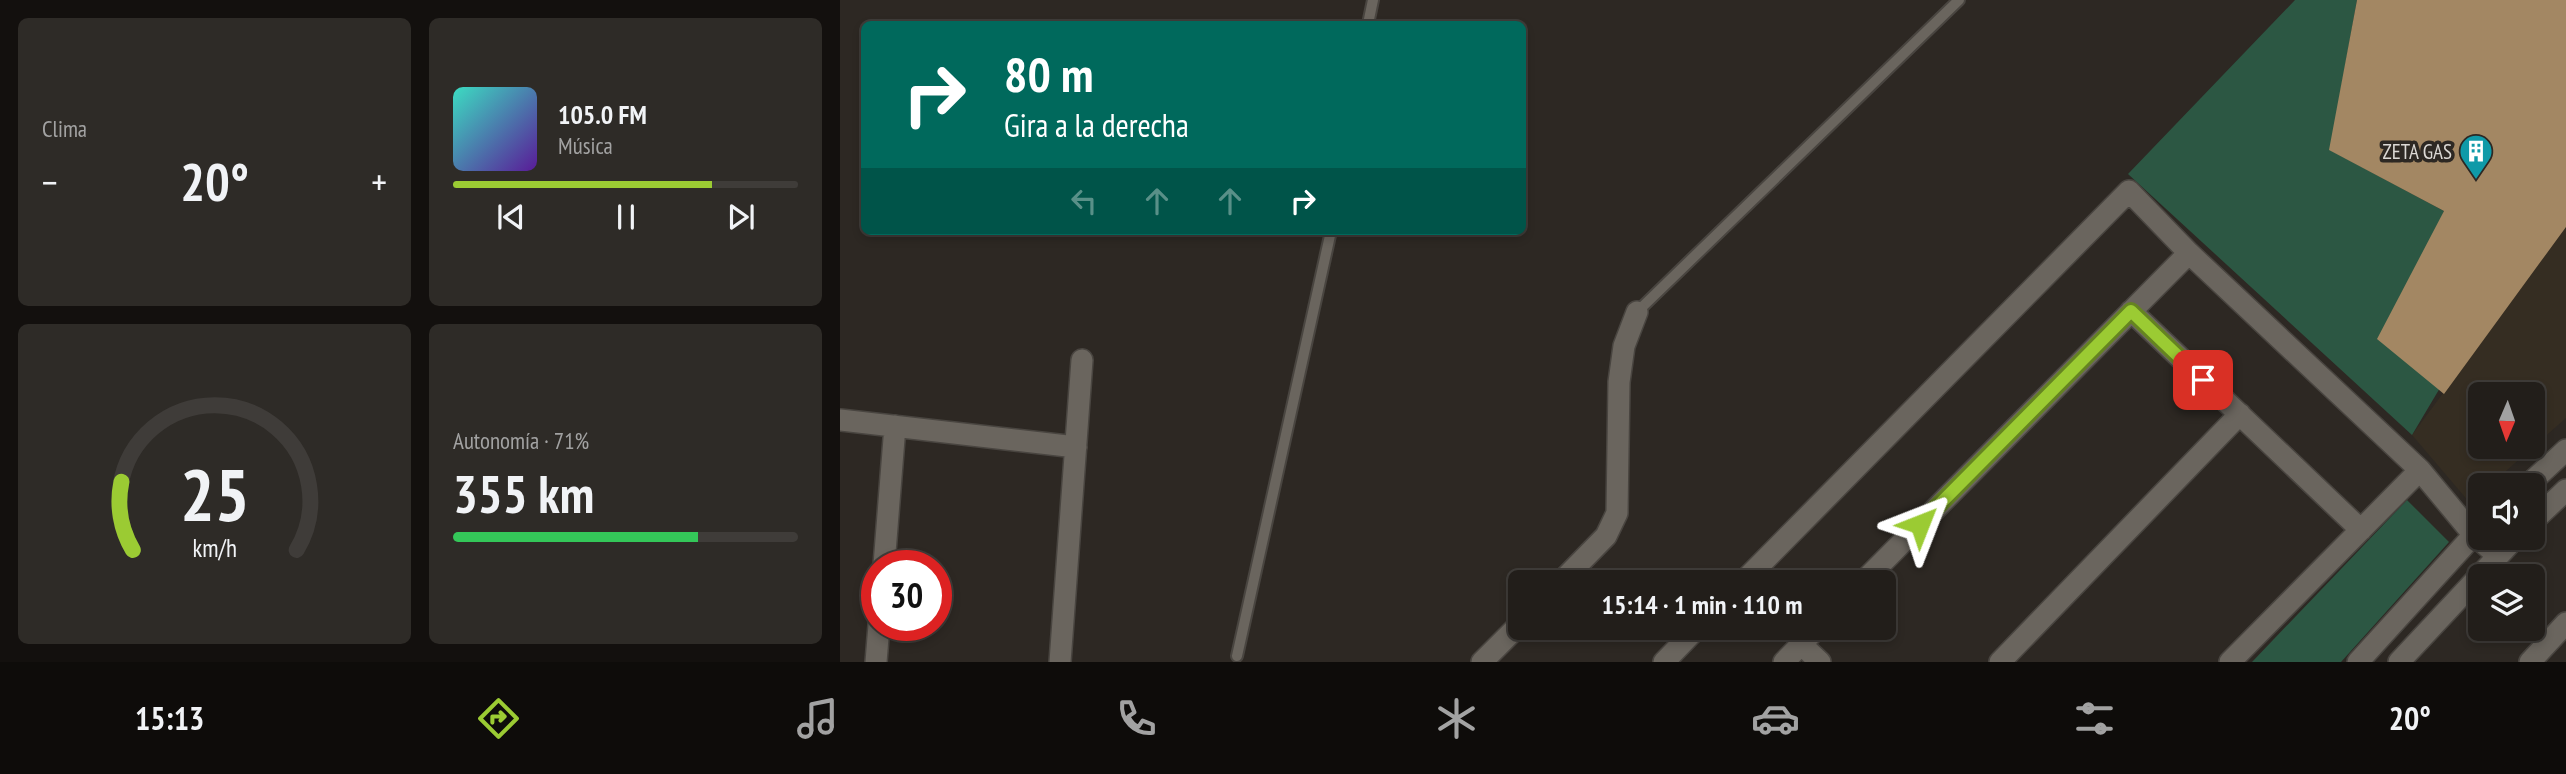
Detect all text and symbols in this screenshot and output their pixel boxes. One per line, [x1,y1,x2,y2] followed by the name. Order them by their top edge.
[1004,42,1093,106] text: 80 m
[889,49,980,140] icon: right
[558,98,647,131] text: 105.0 FM
[1004,104,1189,146] text: Gira a la derecha
[42,114,87,143] text: Clima
[558,131,613,160] text: Música
[2457,132,2495,181] building icon: ZETA GAS
[2383,138,2452,165] place label: ZETA GAS
[180,148,249,215] text: 20°
[42,157,58,206] text: −
[371,157,387,206] text: +
[1065,182,1103,220] icon: left
[1138,182,1176,220] icon: ahead
[1211,182,1249,220] icon: ahead
[1284,182,1322,220] icon: right
[492,198,530,236] icon: previous
[607,198,645,236] icon: pause
[722,198,760,236] icon: next
[2173,350,2233,410] pin
[2184,361,2222,399] icon: arrive
[2468,382,2544,458] north arrow
[2468,382,2545,641] map controls
[453,426,589,455] text: Autonomía · 71%
[180,446,249,540] text: 25
[453,460,594,527] text: 355 km
[2468,473,2545,550] button: sound
[1883,487,1957,561] position arrow
[192,532,237,564] text: km/h
[861,550,952,641] speed limit sign: 30
[2468,564,2545,641] button: layers
[1602,588,1802,621] text: 15:14 · 1 min · 110 m
[474,694,523,743] icon: directions
[793,694,842,743] icon: music
[1112,694,1161,743] icon: phone
[1432,694,1481,743] icon: climate
[1751,694,1800,743] icon: car
[2070,694,2119,743] icon: filters
[135,697,204,739] text: 15:13
[2389,697,2431,739] text: 20°

